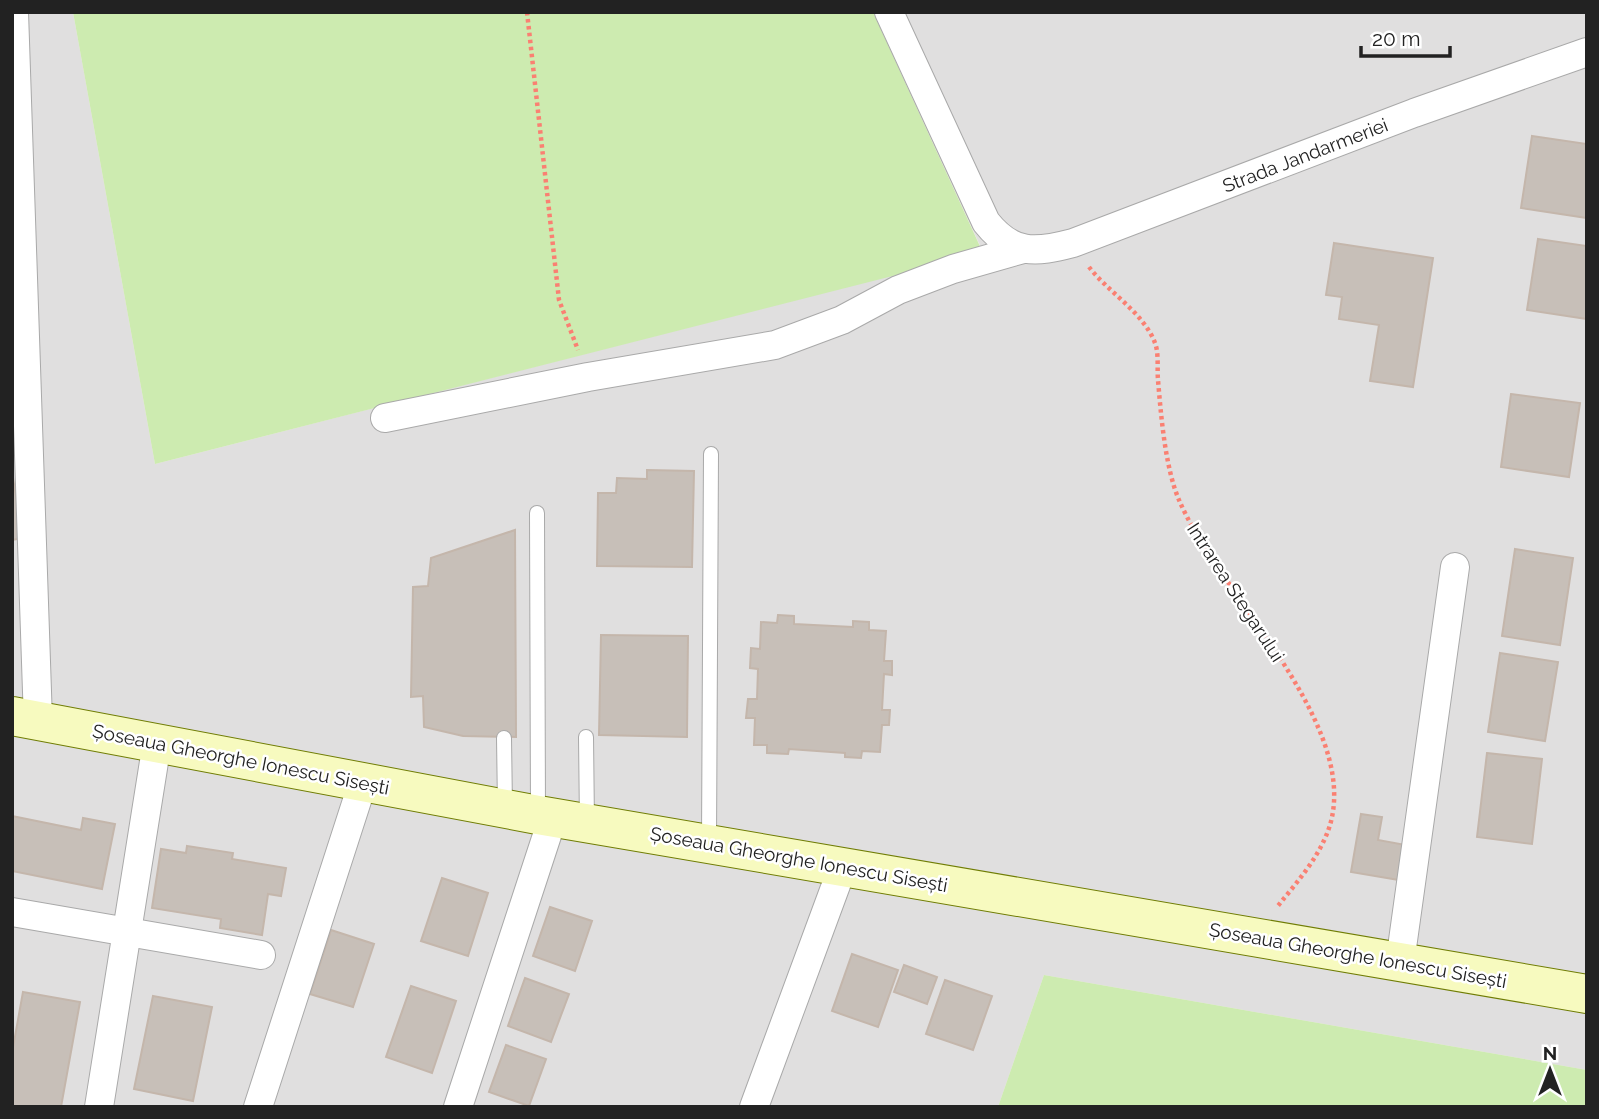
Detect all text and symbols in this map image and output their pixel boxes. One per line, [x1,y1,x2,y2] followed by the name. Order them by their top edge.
[1361,14,1450,58] scale bar
[1372,26,1420,51] text: 20 m
[1219,113,1391,197] street label: Strada Jandarmeriei
[1183,518,1289,666] street label: Intrarea Stegarului
[91,719,391,799] street label: Șoseaua Gheorghe Ionescu Sisești
[648,822,950,896] street label: Șoseaua Gheorghe Ionescu Sisești
[1207,918,1509,992] street label: Șoseaua Gheorghe Ionescu Sisești
[1515,1035,1585,1105] north arrow
[1543,1042,1557,1064] text: N

